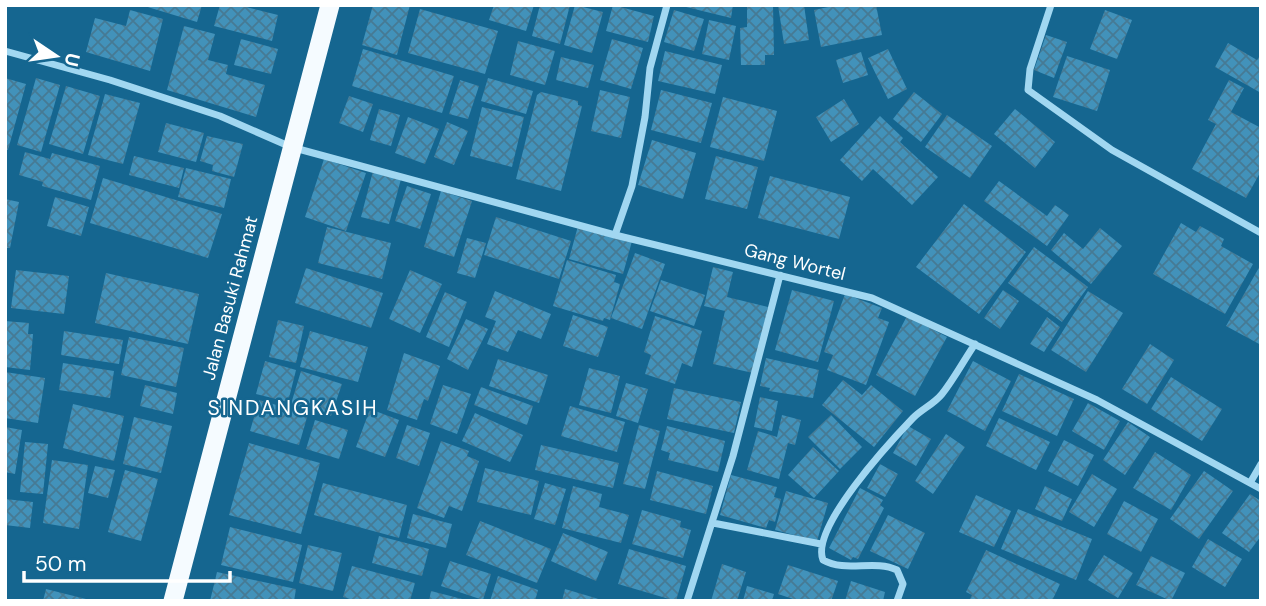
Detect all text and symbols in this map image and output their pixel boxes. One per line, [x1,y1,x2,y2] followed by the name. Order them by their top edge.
[21,21,91,91] north arrow
[58,51,86,69] text: U
[197,213,263,383] street label: Jalan Basuki Rahmat
[742,238,848,286] street label: Gang Wortel
[208,394,378,422] district label: SINDANGKASIH
[24,540,231,584] scale bar
[35,550,86,578] text: 50 m

